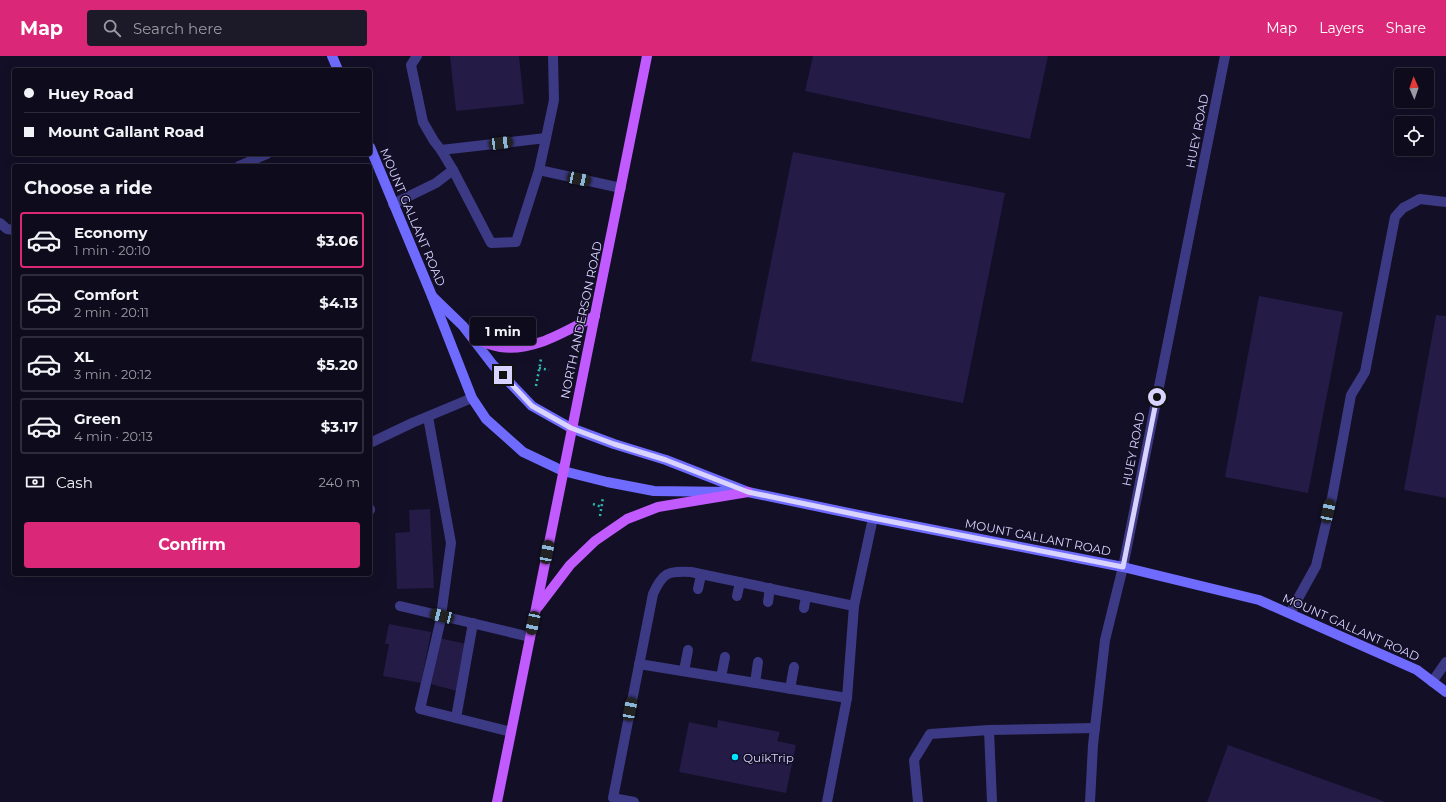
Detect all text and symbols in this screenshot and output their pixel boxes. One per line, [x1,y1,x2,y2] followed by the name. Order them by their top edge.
[87,10,367,46] search box
[20,17,63,40] text: Map
[101,17,123,39] icon: search
[133,19,222,38] text: Search here
[1266,19,1297,37] text: Map
[1319,19,1364,37] text: Layers
[1386,19,1426,37] text: Share
[1394,68,1434,108] north arrow
[1394,68,1434,156] map controls
[48,84,134,103] text: Huey Road
[1182,93,1212,169] street label: HUEY ROAD
[1394,116,1434,156] button: locate
[48,122,204,141] text: Mount Gallant Road
[488,136,514,150] car
[377,146,449,288] street label: MOUNT GALLANT ROAD
[566,171,592,187] car
[24,177,152,199] text: Choose a ride
[26,222,62,258] icon: car
[74,223,147,242] text: Economy
[316,231,358,250] text: $3.06
[557,240,605,400] street label: NORTH ANDERSON ROAD
[74,242,150,258] text: 1 min · 20:10
[26,284,62,320] icon: car
[74,285,139,304] text: Comfort
[319,293,358,312] text: $4.13
[74,304,149,320] text: 2 min · 20:11
[470,317,536,345] callout: 1 min
[485,323,521,339] text: 1 min
[26,346,62,382] icon: car
[74,347,93,366] text: XL
[316,355,358,374] text: $5.20
[74,366,152,382] text: 3 min · 20:12
[494,366,512,384] route end
[1148,388,1166,406] route start
[26,408,62,444] icon: car
[74,409,121,428] text: Green
[1118,411,1148,487] street label: HUEY ROAD
[321,417,358,436] text: $3.17
[74,428,153,444] text: 4 min · 20:13
[24,471,46,493] icon: cash
[56,473,93,492] text: Cash
[319,474,360,490] text: 240 m
[1320,498,1336,524] car
[964,515,1112,559] street label: MOUNT GALLANT ROAD
[24,522,360,568] button: Confirm
[539,539,555,565] car
[1280,590,1422,664] street label: MOUNT GALLANT ROAD
[429,607,455,625] car
[525,610,541,636] car
[622,696,638,722] car
[743,750,794,765] place label: QuikTrip
[730,752,740,762] marker: QuikTrip

